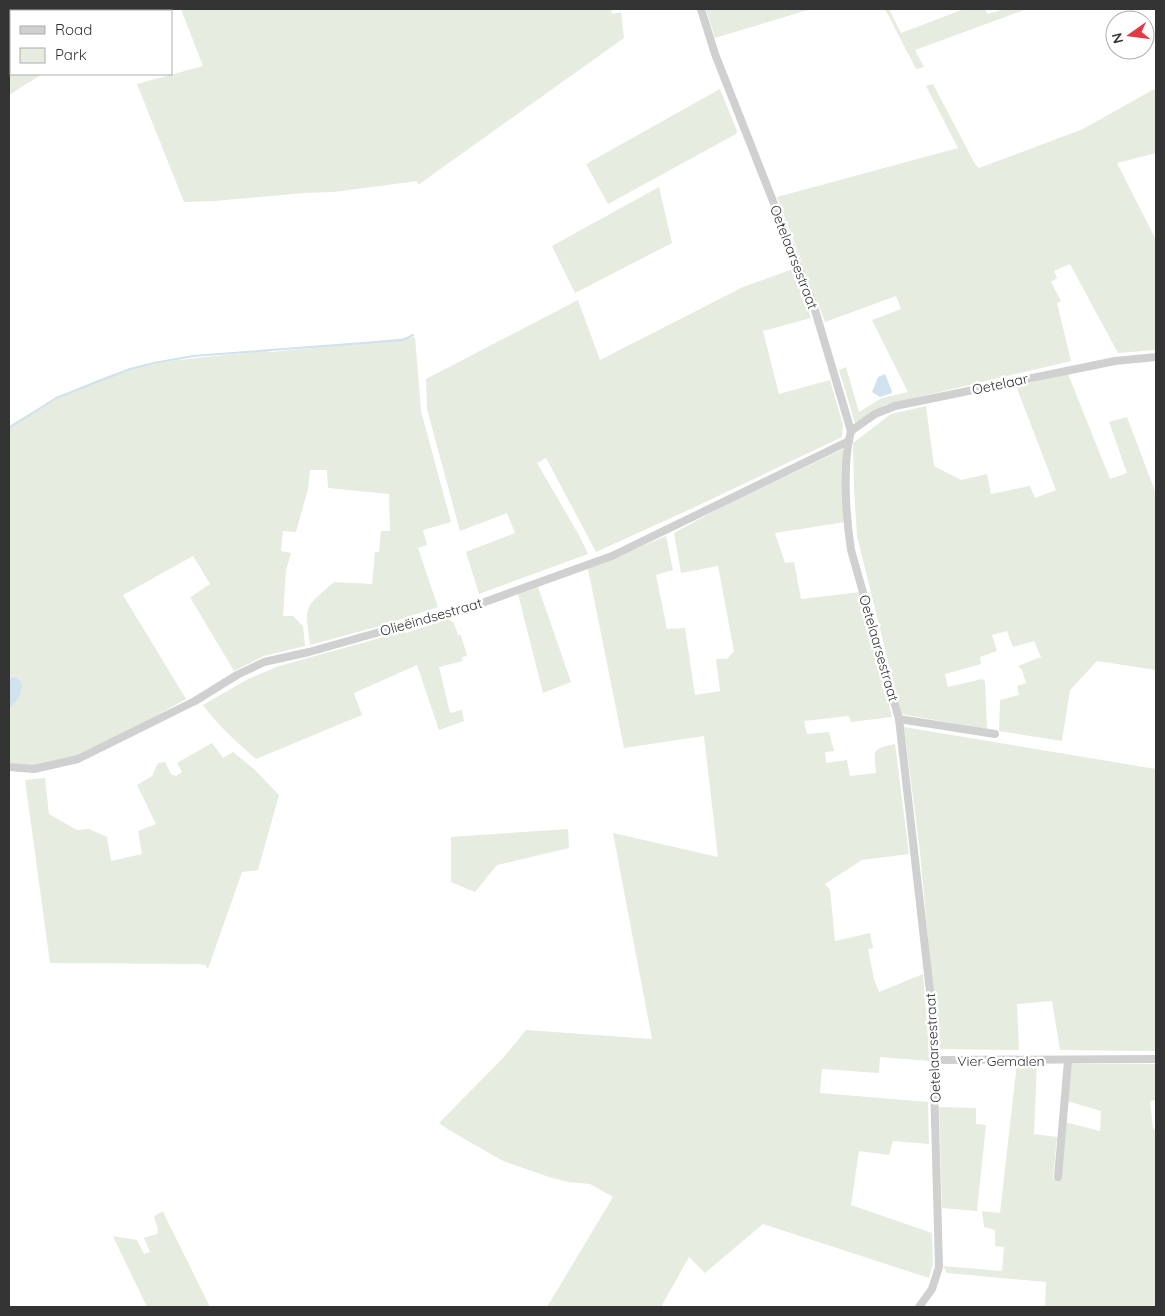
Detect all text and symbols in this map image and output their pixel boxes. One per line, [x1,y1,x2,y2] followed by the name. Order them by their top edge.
[10,10,172,75] legend
[1105,10,1155,60] north arrow
[55,20,92,39] text: Road
[1107,31,1127,45] text: N
[55,45,87,64] text: Park
[766,202,822,312] street label: Oetelaarsestraat
[970,369,1030,399] street label: Oetelaar
[855,593,903,704] street label: Oetelaarsestraat
[378,594,484,640] street label: Olieëindsestraat
[921,992,945,1103] street label: Oetelaarsestraat
[957,1052,1045,1070] street label: Vier Gemalen

